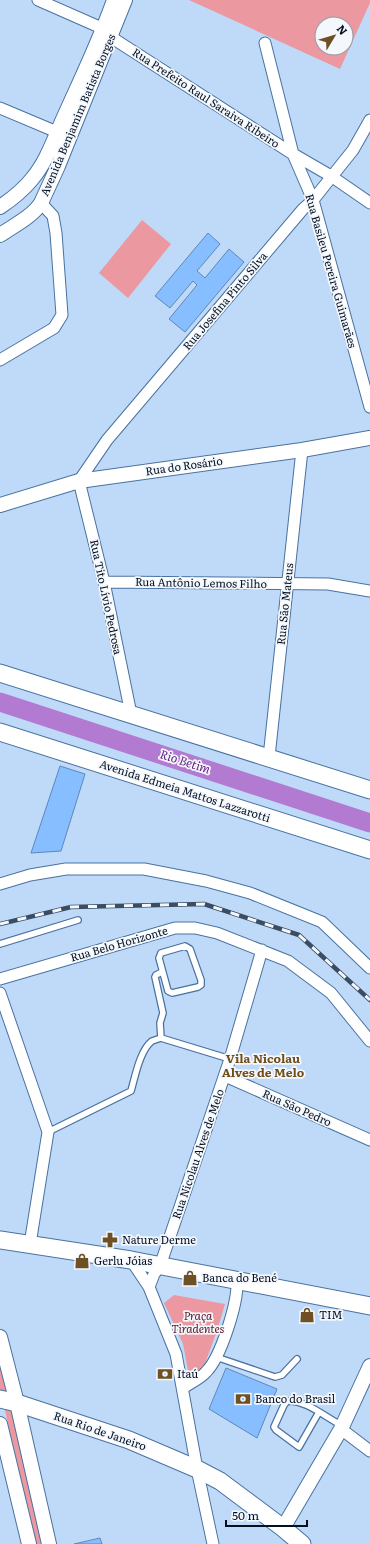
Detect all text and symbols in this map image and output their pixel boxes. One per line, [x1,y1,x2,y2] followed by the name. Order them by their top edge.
[314,16,354,56] north arrow
[334,21,352,38] text: N
[36,31,119,198] street label: Avenida Benjamim Batista Borges
[130,43,283,151] street label: Rua Prefeito Raul Saraiva Ribeiro
[302,192,362,350] street label: Rua Basileu Pereira Guimarães
[178,248,270,353] street label: Rua Josefina Pinto Silva
[144,452,224,478] street label: Rua do Rosário
[87,538,127,656] street label: Rua Tito Lívio Pedrosa
[272,562,296,645] street label: Rua São Mateus
[135,573,267,591] street label: Rua Antônio Lemos Filho
[158,744,213,778] water label: Rio Betim
[98,755,273,825] street label: Avenida Edmeia Mattos Lazzarotti
[68,921,170,965] street label: Rua Belo Horizonte
[222,1049,305,1081] district label: Vila Nicolau Alves de Melo
[260,1085,335,1129] street label: Rua São Pedro
[167,1086,227,1221] street label: Rua Nicolau Alves de Melo
[101,1231,119,1249] pharmacy icon: Nature Derme
[122,1231,196,1247] place label: Nature Derme
[73,1252,91,1270] shop icon: Gerlu Jóias
[94,1252,152,1268] place label: Gerlu Jóias
[181,1269,199,1287] shop icon: Banca do Bené
[202,1269,277,1285] place label: Banca do Bené
[298,1306,316,1324] shop icon: TIM
[319,1306,343,1322] place label: TIM
[172,1307,225,1336] park label: Praça Tiradentes
[156,1365,174,1383] bank icon: Itaú
[177,1365,198,1381] place label: Itaú
[234,1390,252,1408] bank icon: Banco do Brasil
[255,1390,336,1406] place label: Banco do Brasil
[52,1407,149,1453] street label: Rua Rio de Janeiro
[226,1502,307,1528] scale bar
[232,1506,259,1524] text: 50 m

